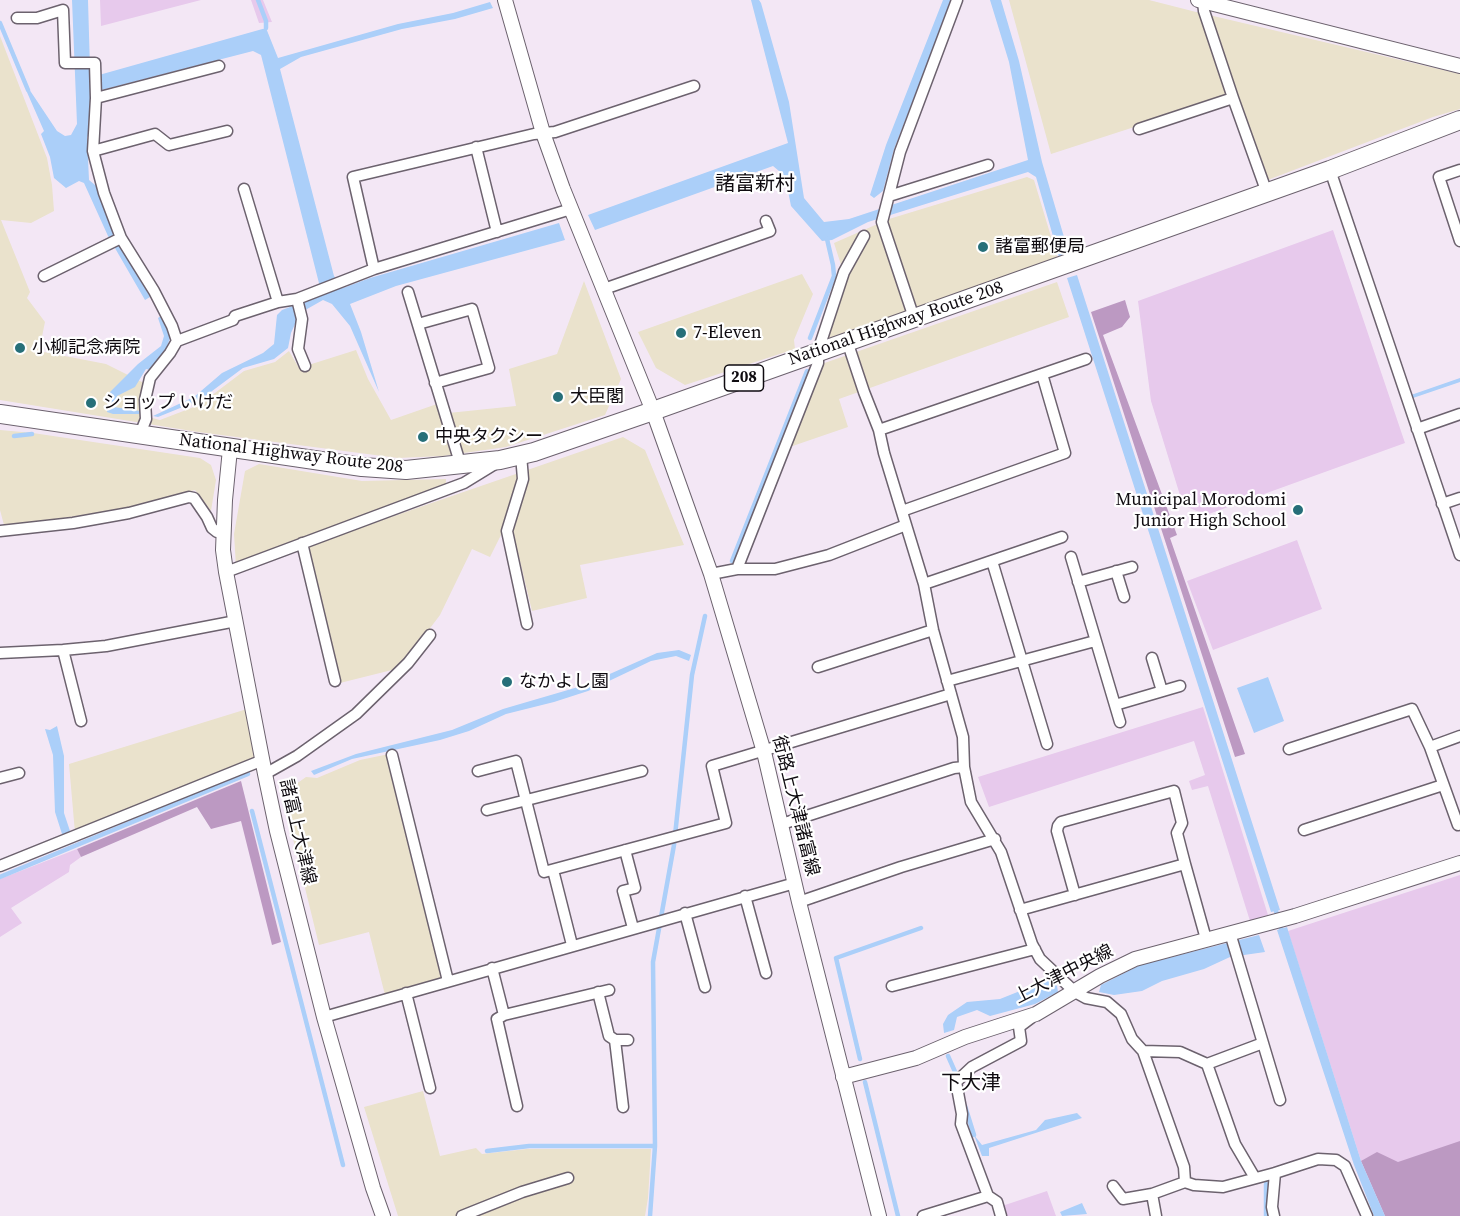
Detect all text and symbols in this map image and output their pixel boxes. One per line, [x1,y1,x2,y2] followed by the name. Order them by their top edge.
[715,173,795,197] district label: 諸富新村
[995,236,1085,258] place label: 諸富郵便局
[976,240,990,254] marker: 諸富郵便局
[786,277,1006,371] street label: National Highway Route 208
[693,322,762,344] place label: 7-Eleven
[674,326,688,340] marker: 7-Eleven
[32,337,140,359] place label: 小柳記念病院
[13,341,27,355] marker: 小柳記念病院
[724,365,764,391] road number: 208
[570,386,624,408] place label: 大臣閣
[551,390,565,404] marker: 大臣閣
[103,392,233,414] place label: ショップ いけだ
[84,396,98,410] marker: ショップ いけだ
[435,426,543,448] place label: 中央タクシー
[178,430,404,478] street label: National Highway Route 208
[416,430,430,444] marker: 中央タクシー
[1115,489,1286,532] place label: Municipal Morodomi Junior High School
[1291,503,1305,517] marker: Municipal Morodomi Junior High School
[519,671,609,693] place label: なかよし園
[500,675,514,689] marker: なかよし園
[767,734,823,878] street label: 街路上大津諸富線
[274,777,320,887] street label: 諸富上大津線
[1011,941,1117,1009] street label: 上大津中央線
[941,1072,1001,1096] district label: 下大津

